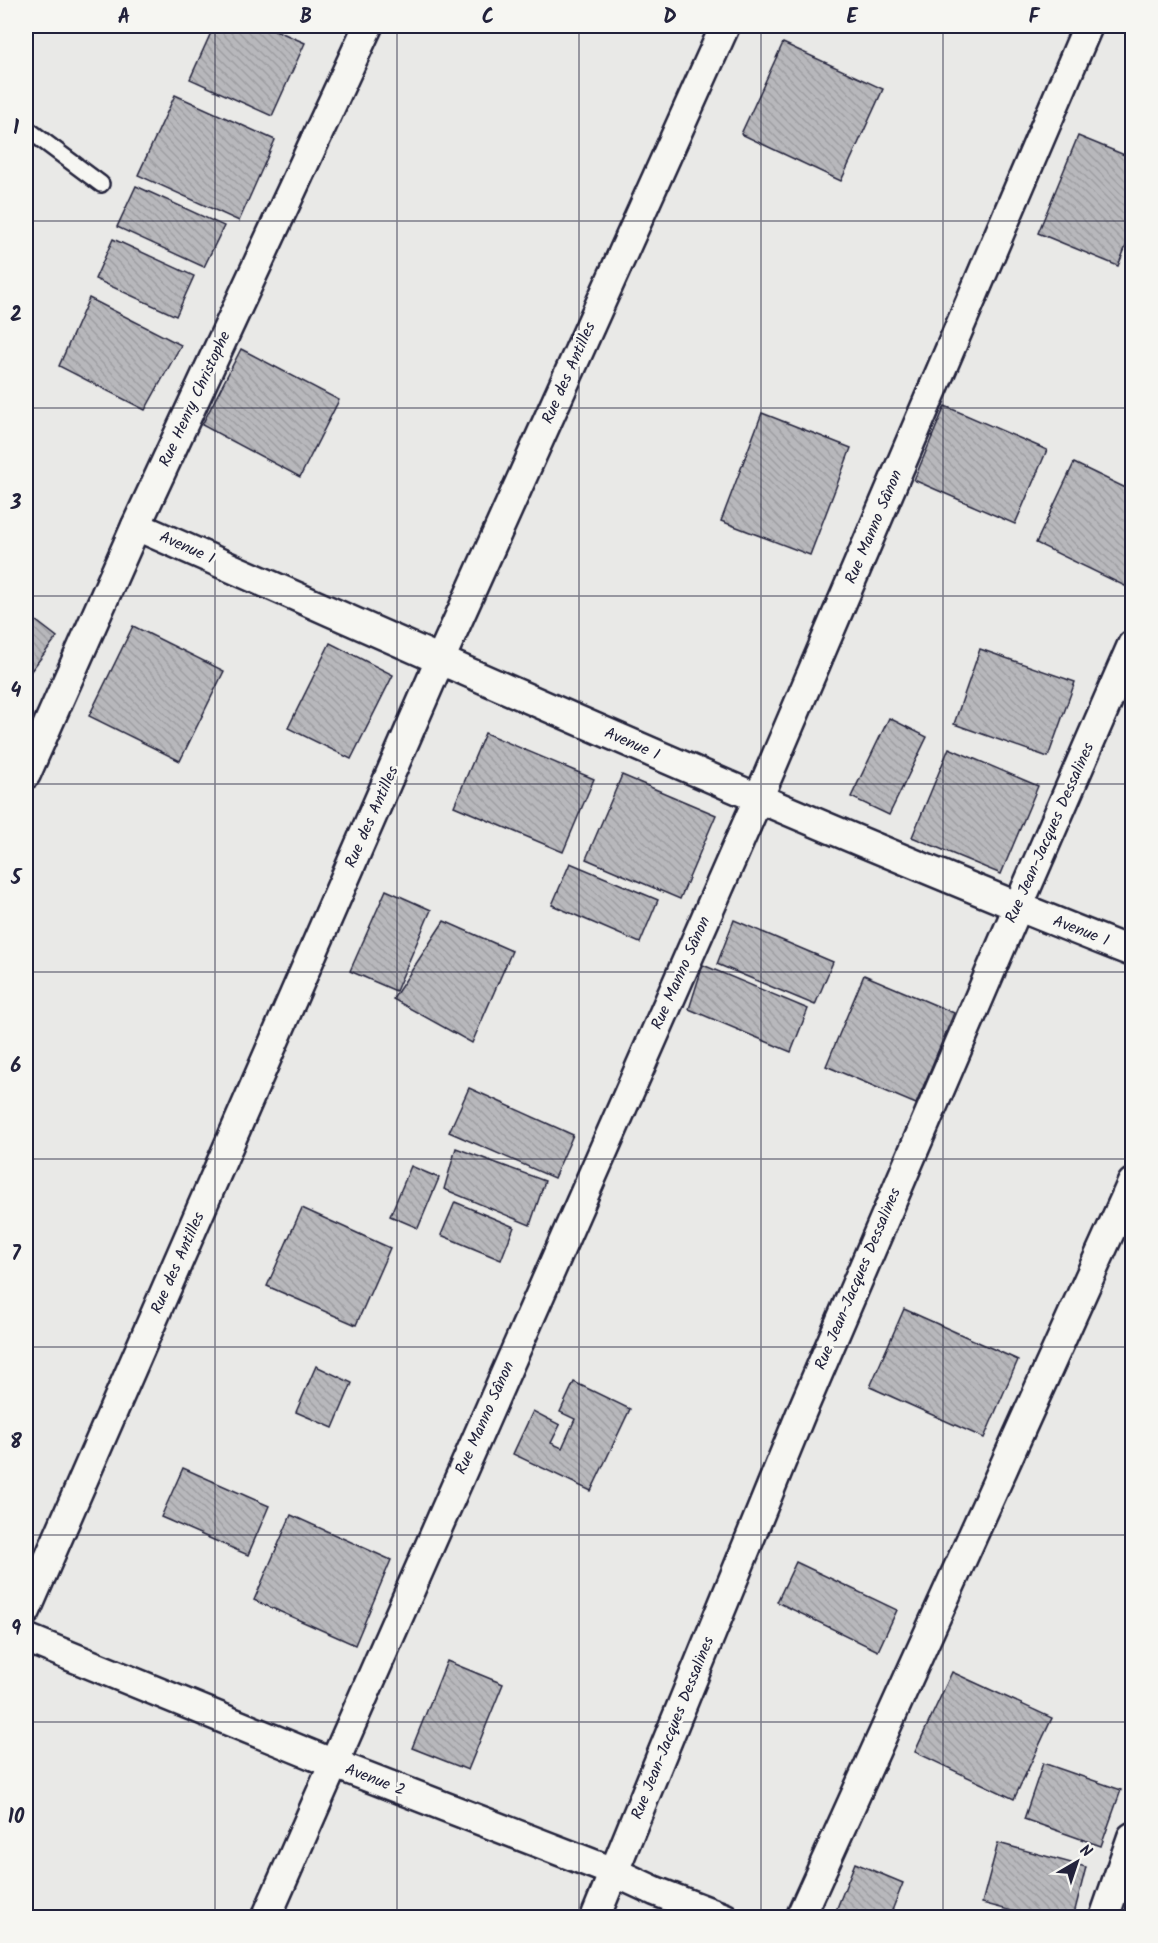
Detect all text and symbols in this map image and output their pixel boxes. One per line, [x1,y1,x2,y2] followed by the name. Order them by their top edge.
[118,2,130,34] text: A
[300,2,312,34] text: B
[482,2,494,34] text: C
[663,2,677,34] text: D
[846,2,858,34] text: E
[1029,2,1041,34] text: F
[13,113,19,145] text: 1
[10,300,22,332] text: 2
[535,318,603,428] street label: Rue des Antilles
[153,327,237,471] street label: Rue Henry Christophe
[839,466,909,588] street label: Rue Manno Sânon
[10,488,22,520] text: 3
[155,525,219,571] street label: Avenue 1
[11,676,22,708] text: 4
[600,721,664,767] street label: Avenue 1
[999,738,1101,927] street label: Rue Jean-Jacques Dessalines
[338,762,406,872] street label: Rue des Antilles
[10,863,23,895] text: 5
[1049,909,1113,953] street label: Avenue 1
[645,912,717,1034] street label: Rue Manno Sânon
[11,1051,22,1083] text: 6
[808,1184,908,1374] street label: Rue Jean-Jacques Dessalines
[144,1208,212,1318] street label: Rue des Antilles
[11,1239,21,1271] text: 7
[449,1357,521,1479] street label: Rue Manno Sânon
[10,1427,22,1459] text: 8
[11,1614,21,1646] text: 9
[625,1633,721,1823] street label: Rue Jean-Jacques Dessalines
[341,1757,409,1803] street label: Avenue 2
[8,1802,25,1834] text: 10
[1047,1832,1107,1892] north arrow
[1074,1839,1097,1864] text: N

